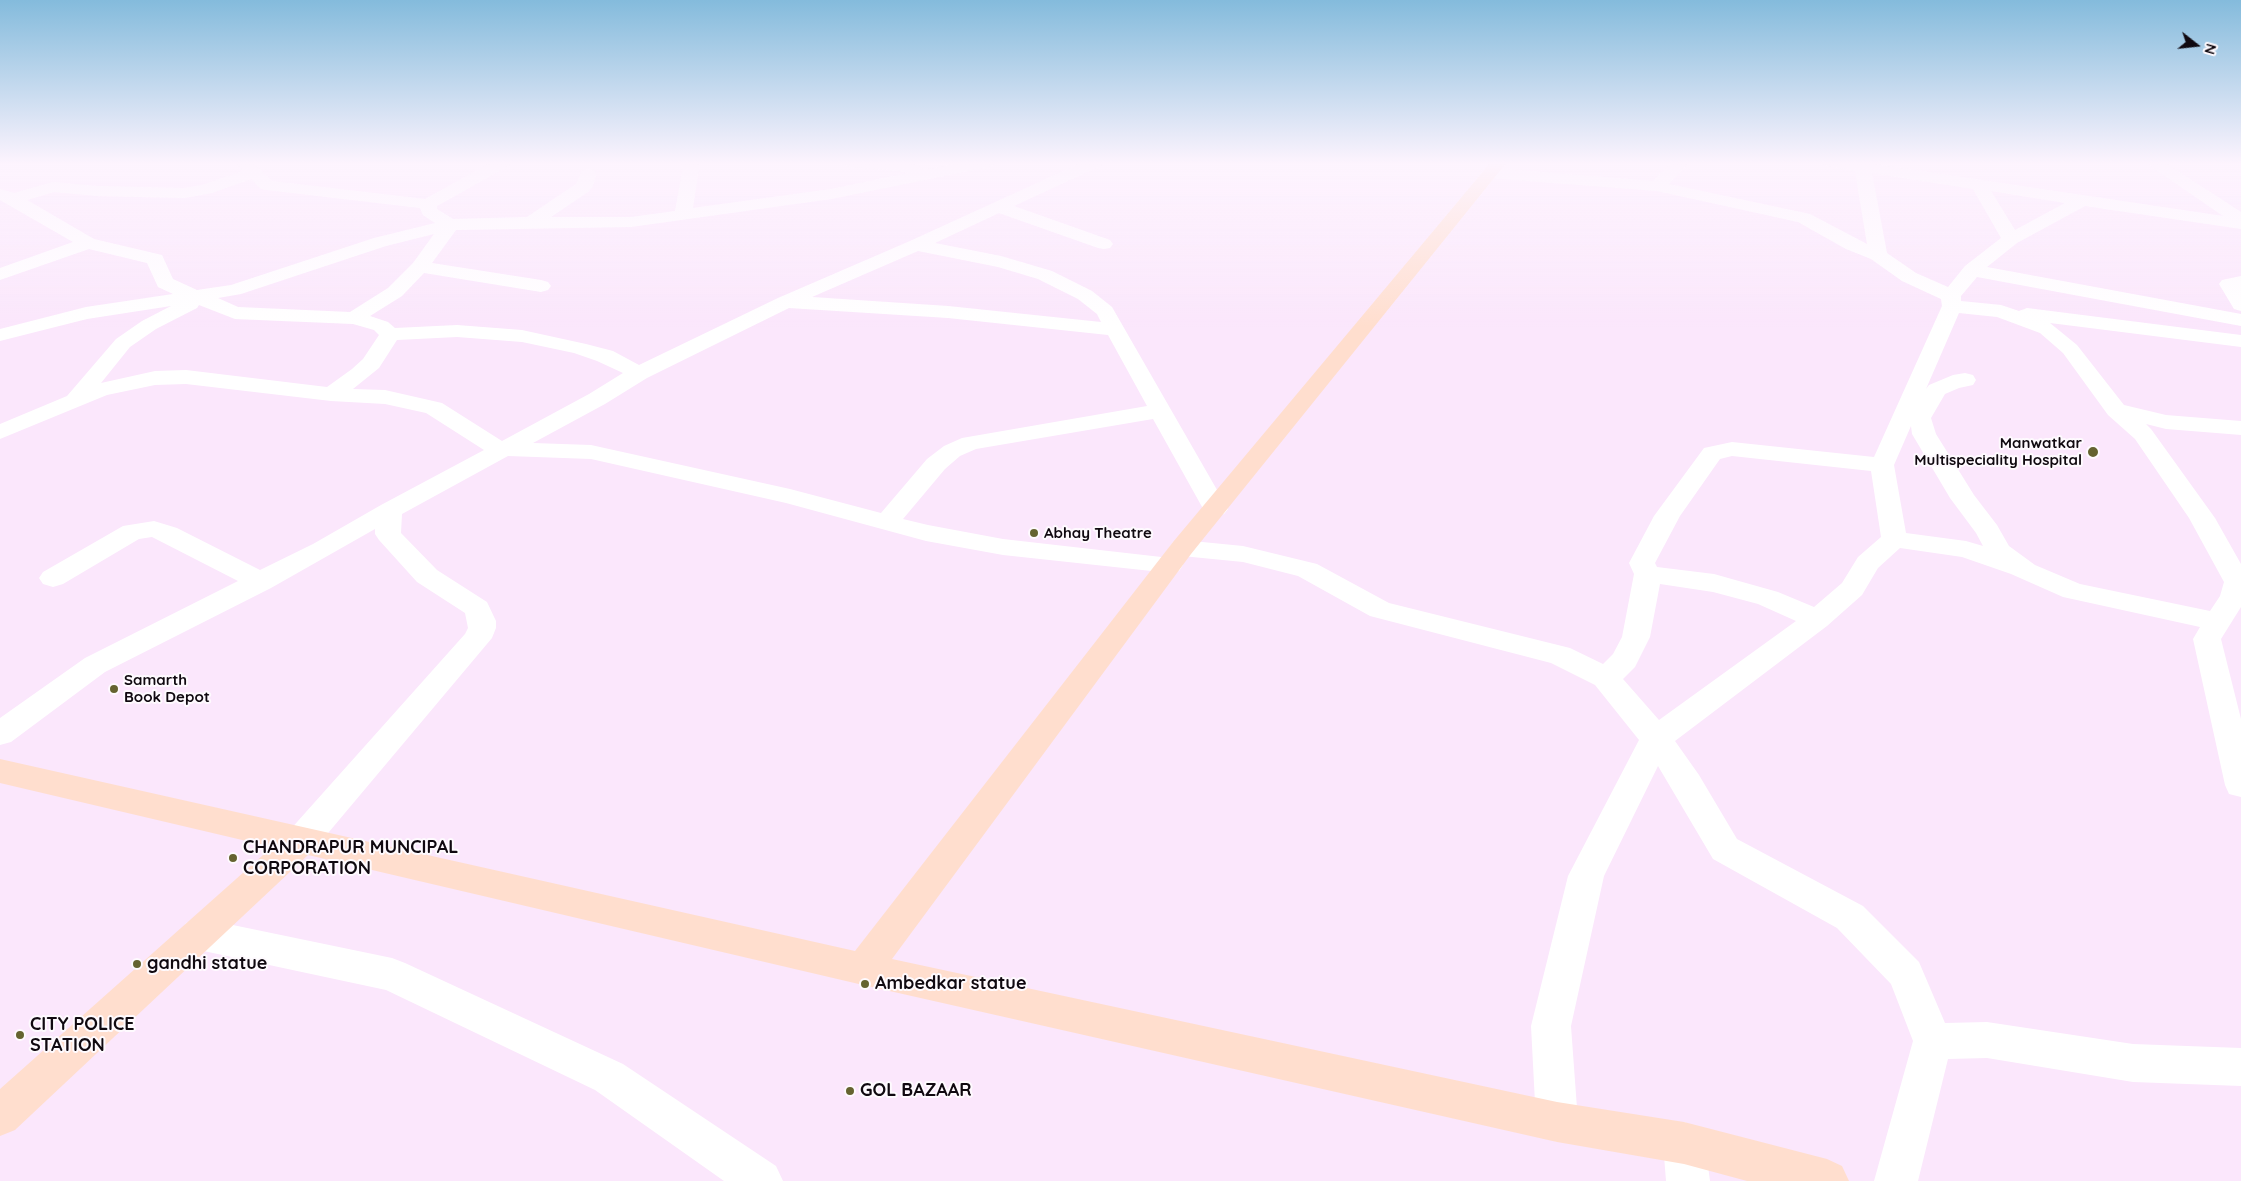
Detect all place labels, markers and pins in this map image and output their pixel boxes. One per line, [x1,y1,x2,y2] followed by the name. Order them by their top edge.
[1914,434,2082,469] place label: Manwatkar Multispeciality Hospital
[2086,445,2100,459] marker: Manwatkar Multispeciality Hospital
[1044,524,1152,542] place label: Abhay Theatre
[1028,527,1040,539] marker: Abhay Theatre
[124,671,210,706] place label: Samarth Book Depot
[108,683,120,695] marker: Samarth Book Depot
[243,837,458,880] place label: CHANDRAPUR MUNCIPAL CORPORATION
[227,852,239,864] marker: CHANDRAPUR MUNCIPAL CORPORATION
[147,953,267,975] place label: gandhi statue
[131,958,143,970] marker: gandhi statue
[875,973,1027,995] place label: Ambedkar statue
[859,978,871,990] marker: Ambedkar statue
[30,1014,135,1056] place label: CITY POLICE STATION
[14,1029,26,1041] marker: CITY POLICE STATION
[860,1080,972,1102] place label: GOL BAZAAR
[844,1085,856,1097] marker: GOL BAZAAR

